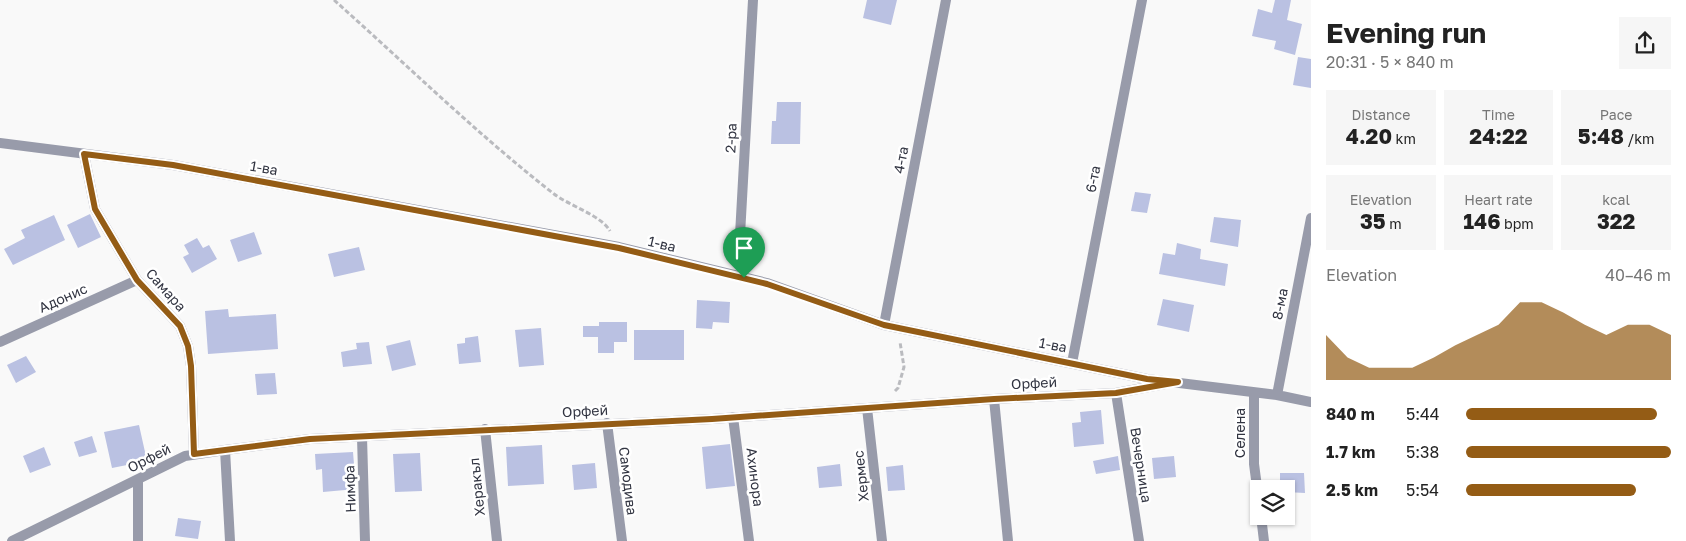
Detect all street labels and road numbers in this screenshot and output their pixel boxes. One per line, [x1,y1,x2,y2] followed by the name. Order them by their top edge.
[721,123,740,153] street label: 2-ра
[890,145,911,175] street label: 4-та
[249,157,279,178] street label: 1-ва
[1082,164,1103,194] street label: 6-та
[647,232,678,255] street label: 1-ва
[143,265,190,315] street label: Самара
[36,279,90,316] street label: Адонис
[1268,287,1291,321] street label: 8-ма
[1038,333,1068,356] street label: 1-ва
[1011,373,1057,392] street label: Орфей
[562,401,608,420] street label: Орфей
[1231,408,1248,458] street label: Селена
[1127,426,1156,504] street label: Вечерница
[124,440,173,476] street label: Орфей
[616,446,641,516] street label: Самодива
[743,446,768,507] street label: Ахинора
[849,449,872,503] street label: Хермес
[465,457,488,517] street label: Херакъл
[340,465,359,513] street label: Нимфа

